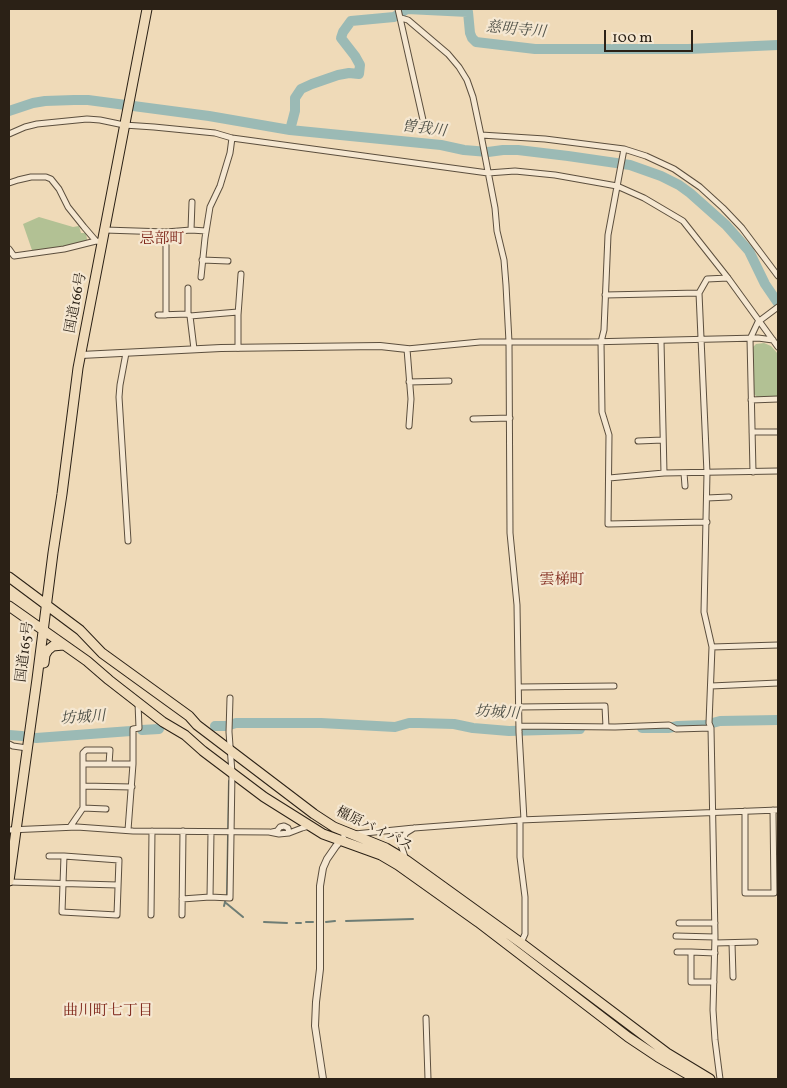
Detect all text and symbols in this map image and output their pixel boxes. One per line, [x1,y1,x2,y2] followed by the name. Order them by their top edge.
[485,19,547,43] water label: 慈明寺川
[607,20,696,52] scale bar
[612,28,652,49] text: 100 m
[401,118,447,142] water label: 曽我川
[140,231,184,249] district label: 忌部町
[63,271,91,335] street label: 国道166号
[540,572,584,590] district label: 雲梯町
[14,621,38,683] street label: 国道165号
[474,704,520,724] water label: 坊城川
[60,708,106,730] water label: 坊城川
[333,804,415,856] street label: 橿原バイパス
[63,1003,153,1021] district label: 曲川町七丁目

